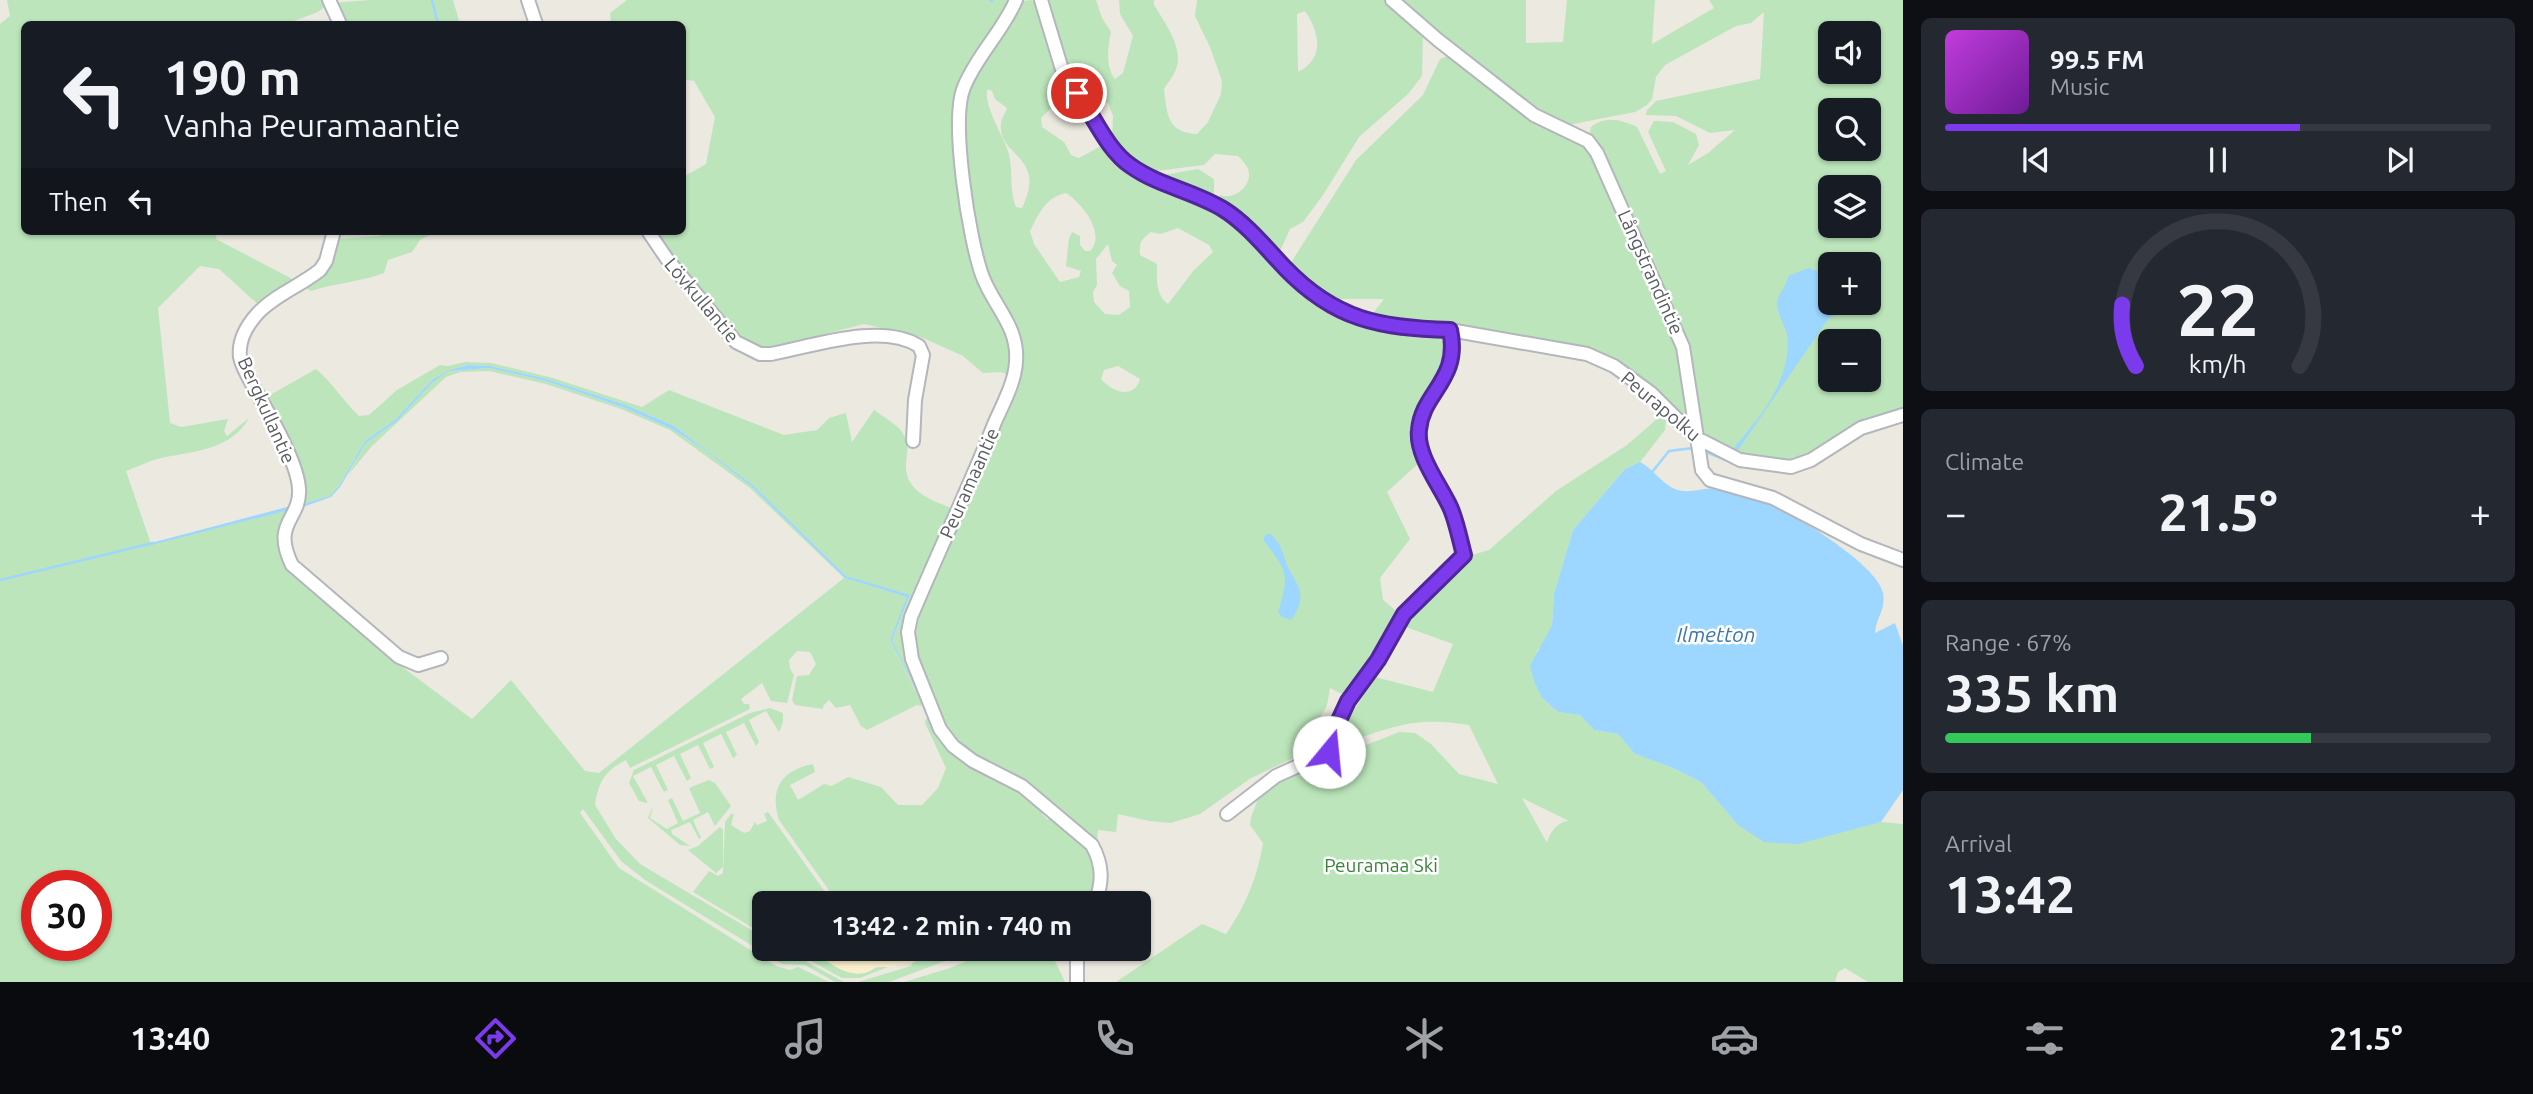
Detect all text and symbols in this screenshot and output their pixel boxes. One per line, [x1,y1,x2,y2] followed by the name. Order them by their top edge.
[1818,21,1881,392] map controls
[1818,21,1881,84] button: sound
[2050,45,2144,74] text: 99.5 FM
[49,49,140,140] icon: left
[164,49,301,104] text: 190 m
[1047,63,1107,123] pin
[1058,74,1096,112] icon: arrive
[2050,74,2109,99] text: Music
[1818,98,1881,161] button: search
[164,107,460,143] text: Vanha Peuramaantie
[2017,141,2055,179] icon: previous
[2199,141,2237,179] icon: pause
[2381,141,2419,179] icon: next
[1818,175,1881,238] button: layers
[122,182,160,220] icon: left
[49,187,108,216] text: Then
[1614,206,1688,338] street label: Långstrandintie
[1818,252,1881,315] button: +
[660,253,744,347] street label: Lövkullantie
[2177,268,2259,350] text: 22
[1818,329,1881,392] button: −
[2189,350,2247,378] text: km/h
[234,353,300,467] street label: Bergkullantie
[1617,366,1705,446] street label: Peurapolku
[935,424,1003,542] street label: Peuramaantie
[1945,449,2024,474] text: Climate
[2158,483,2278,541] text: 21.5°
[1945,492,1966,534] text: −
[2470,492,2491,534] text: +
[1677,622,1755,646] water label: Ilmetton
[1945,630,2072,655] text: Range · 67%
[1945,664,2119,722] text: 335 km
[1292,715,1366,789] position arrow
[1945,831,2012,856] text: Arrival
[1324,854,1438,876] park label: Peuramaa Ski
[1945,865,2075,923] text: 13:42
[21,870,112,961] speed limit sign: 30
[831,911,1072,940] text: 13:42 · 2 min · 740 m
[471,1014,520,1063] icon: directions
[781,1014,830,1063] icon: music
[1090,1014,1139,1063] icon: phone
[1400,1014,1449,1063] icon: climate
[1710,1014,1759,1063] icon: car
[2020,1014,2069,1063] icon: filters
[130,1020,210,1056] text: 13:40
[2329,1020,2403,1056] text: 21.5°

